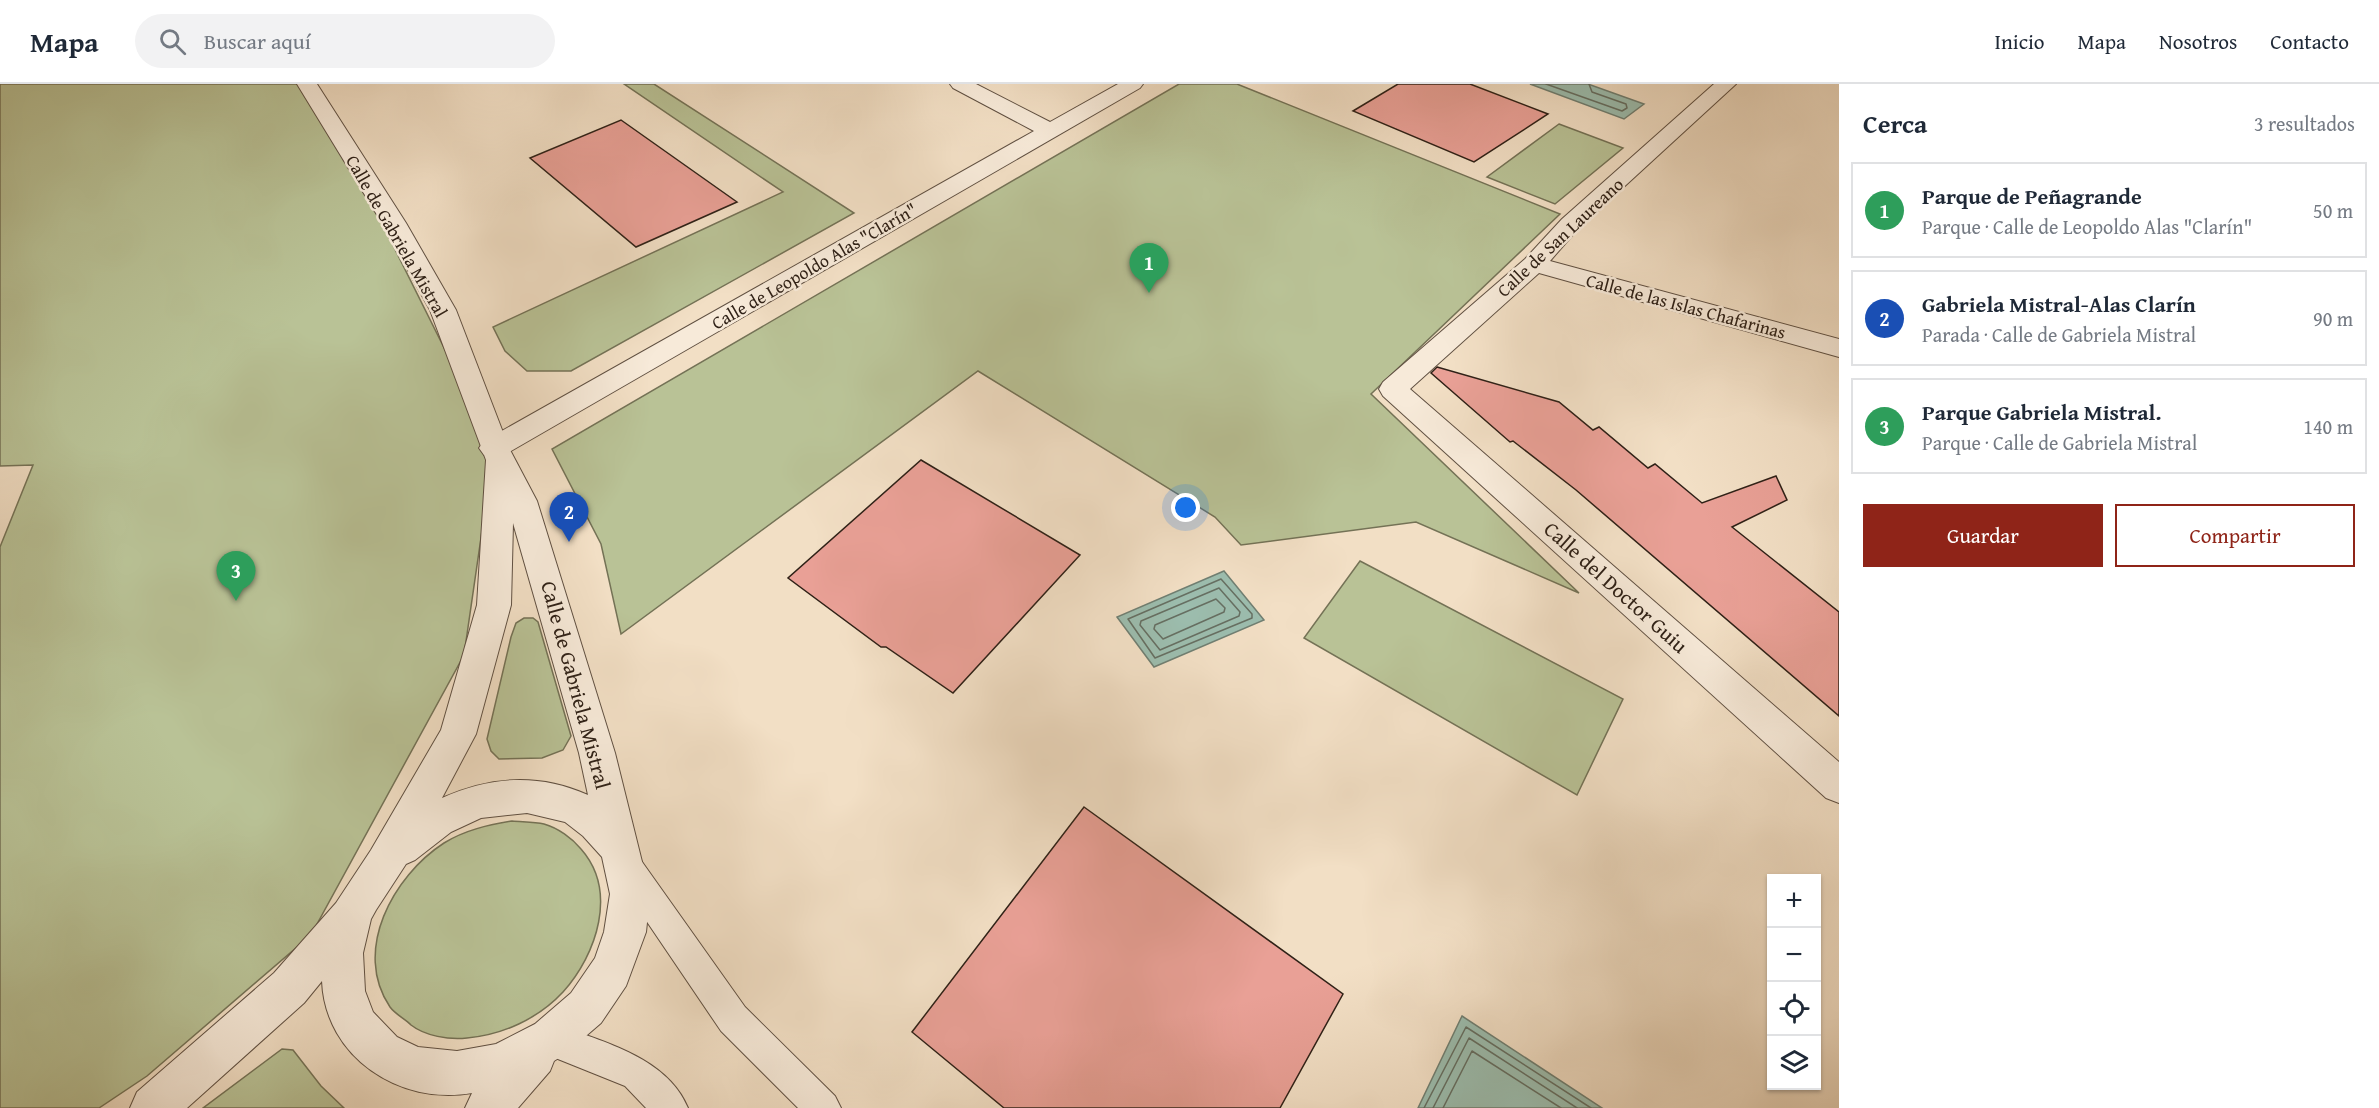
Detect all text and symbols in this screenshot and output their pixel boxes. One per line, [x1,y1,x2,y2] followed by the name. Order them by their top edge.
[135,14,555,68] search box
[30,21,99,62] text: Mapa
[156,25,189,58] icon: search
[204,25,311,57] text: Buscar aquí
[1995,26,2045,57] text: Inicio
[2078,26,2126,57] text: Mapa
[2159,26,2237,57] text: Nosotros
[2270,26,2349,57] text: Contacto
[1863,104,1927,143] text: Cerca
[2254,109,2355,138] text: 3 resultados
[339,150,455,322] street label: Calle de Gabriela Mistral
[1491,171,1629,303] street label: Calle de San Laureano
[1922,180,2142,212] text: Parque de Peñagrande
[706,196,922,336] street label: Calle de Leopoldo Alas "Clarín"
[1879,196,1890,225] text: 1
[2313,196,2353,225] text: 50 m
[1922,212,2252,241] text: Parque · Calle de Leopoldo Alas "Clarín"
[1130,244,1168,293] pin: 1
[1583,266,1789,346] street label: Calle de las Islas Chafarinas
[1922,288,2196,320] text: Gabriela Mistral-Alas Clarín
[1879,304,1890,333] text: 2
[2313,304,2353,333] text: 90 m
[1922,320,2196,349] text: Parada · Calle de Gabriela Mistral
[1922,396,2162,428] text: Parque Gabriela Mistral.
[1879,412,1890,441] text: 3
[2303,412,2353,441] text: 140 m
[1922,428,2197,457] text: Parque · Calle de Gabriela Mistral
[550,492,588,542] pin: 2
[1171,493,1200,522] your location
[1863,504,2103,567] button: Guardar
[2115,504,2355,567] button: Compartir
[1537,514,1695,661] street label: Calle del Doctor Guiu
[216,552,256,601] pin: 3
[533,577,619,793] street label: Calle de Gabriela Mistral
[1767,874,1821,1090] map controls
[1767,874,1821,928] button: +
[1767,928,1821,982] button: −
[1767,982,1821,1036] button: locate
[1767,1036,1821,1090] button: layers

